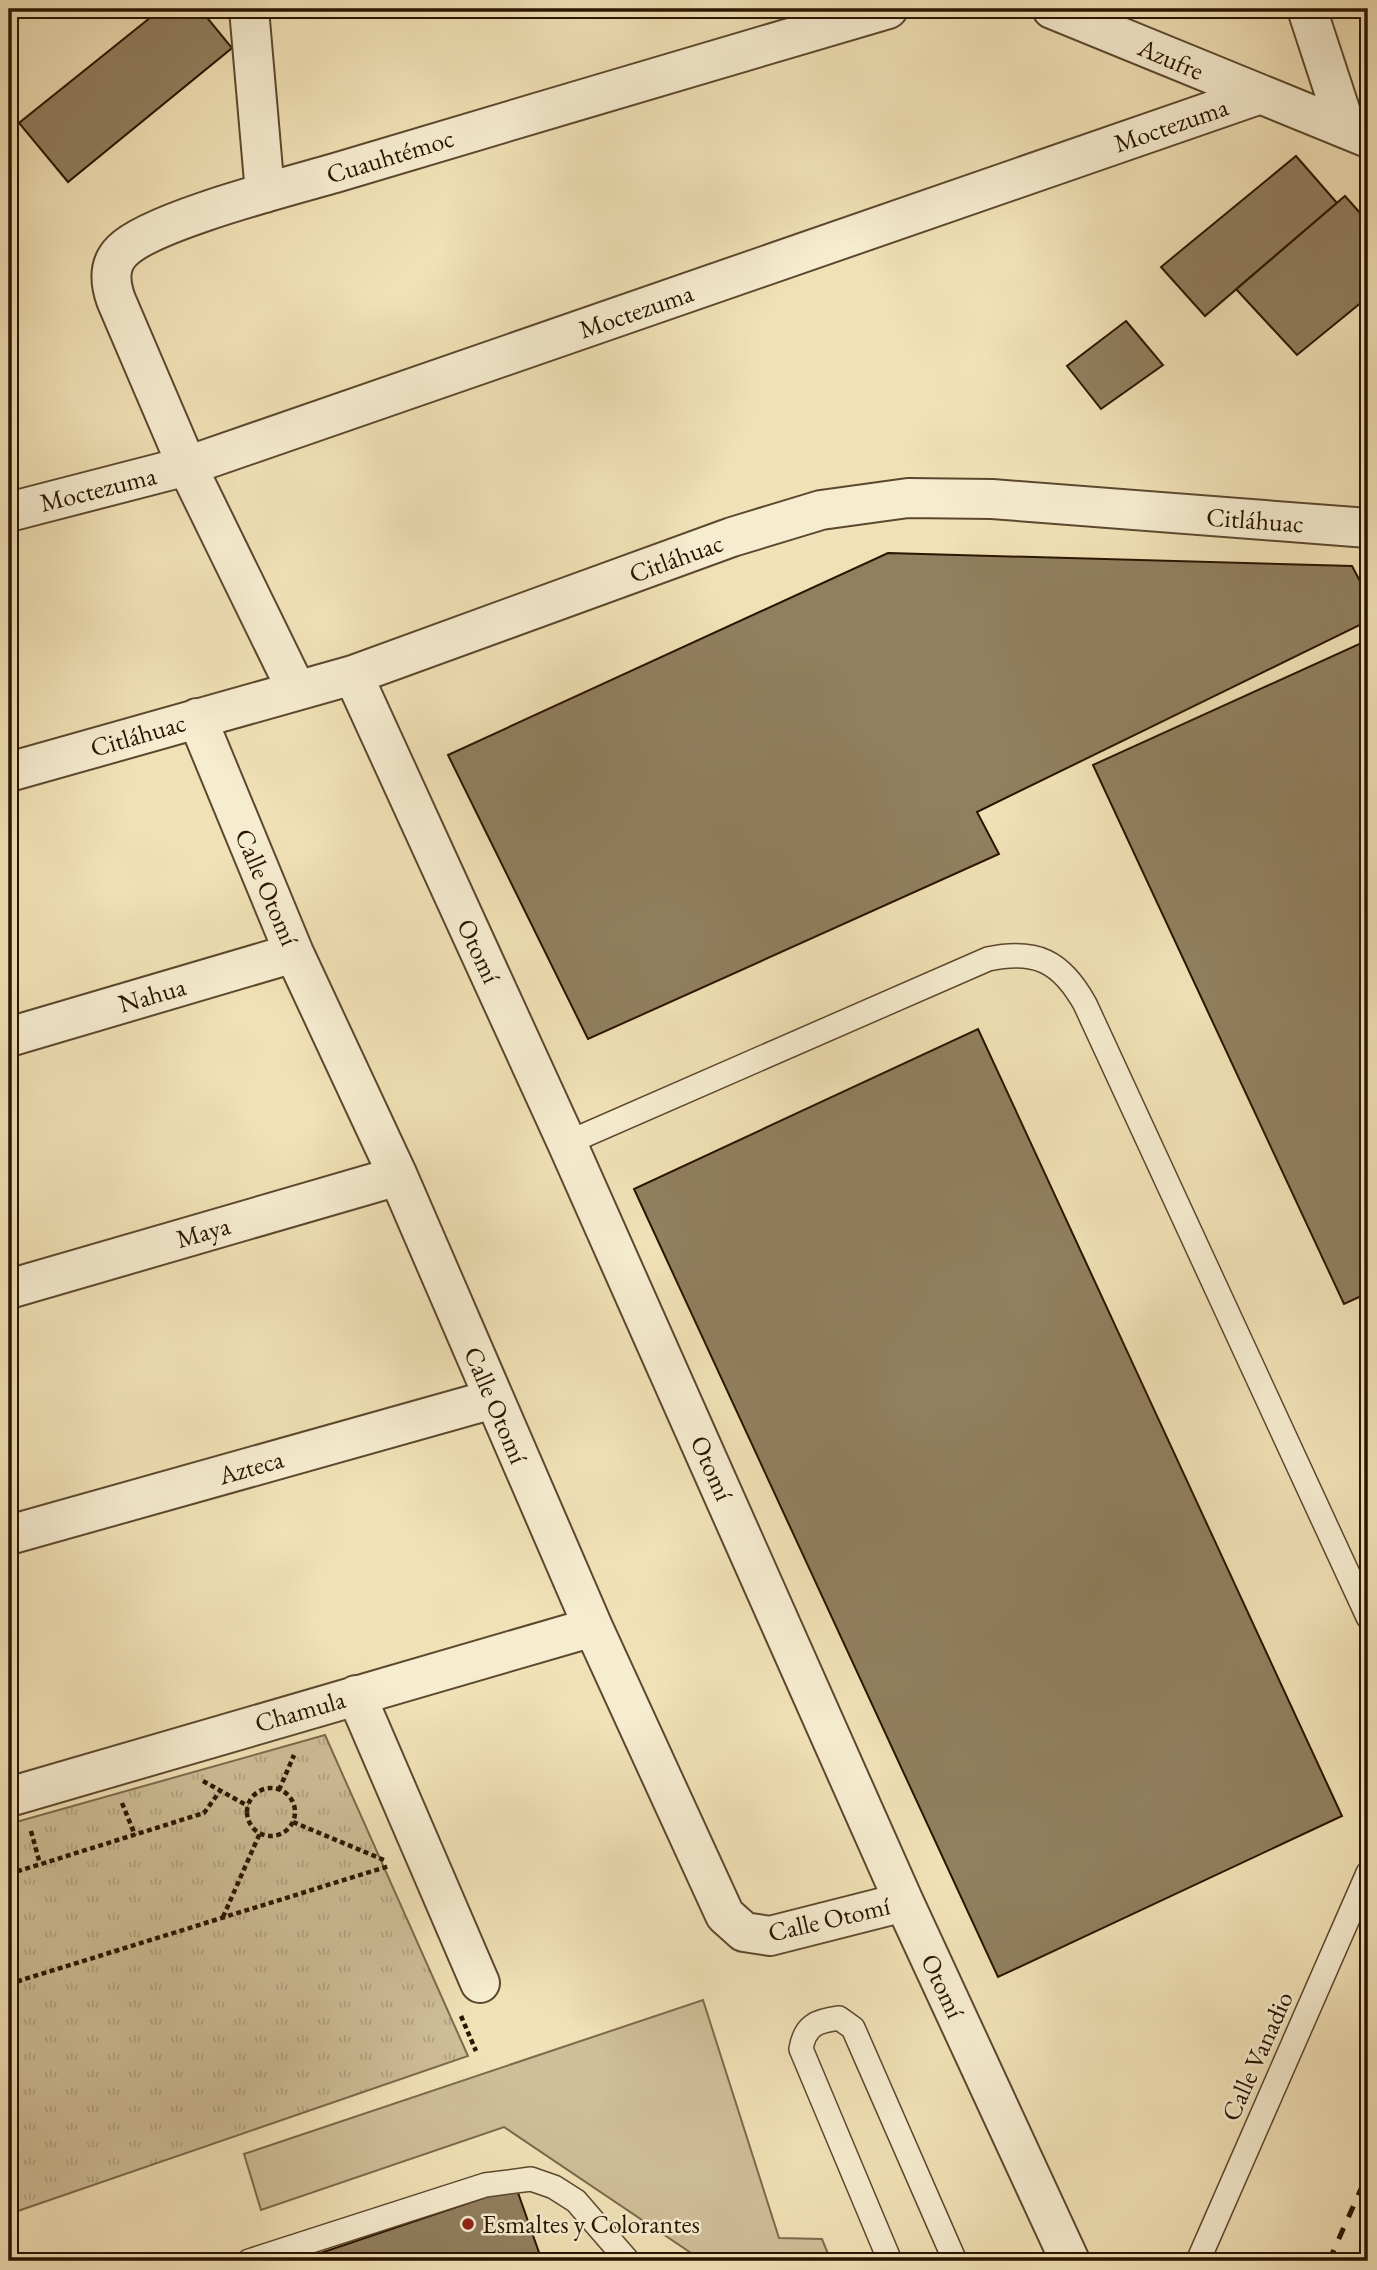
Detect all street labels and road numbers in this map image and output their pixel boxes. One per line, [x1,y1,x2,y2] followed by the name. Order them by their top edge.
[1132,30,1209,88] street label: Azufre
[1109,89,1233,160] street label: Moctezuma
[322,121,458,191] street label: Cuauhtémoc
[574,275,698,346] street label: Moctezuma
[36,458,160,520] street label: Moctezuma
[1205,500,1305,540] street label: Citláhuac
[624,525,728,591] street label: Citláhuac
[86,705,190,765] street label: Citláhuac
[227,823,307,951] street label: Calle Otomí
[449,913,509,989] street label: Otomí
[114,969,190,1021] street label: Nahua
[172,1208,234,1256] street label: Maya
[456,1341,536,1469] street label: Calle Otomí
[683,1430,742,1506] street label: Otomí
[214,1441,288,1493] street label: Azteca
[251,1682,350,1740] street label: Chamula
[765,1888,894,1950] street label: Calle Otomí
[913,1948,973,2024] street label: Otomí
[1213,1986,1301,2126] street label: Calle Vanadio

